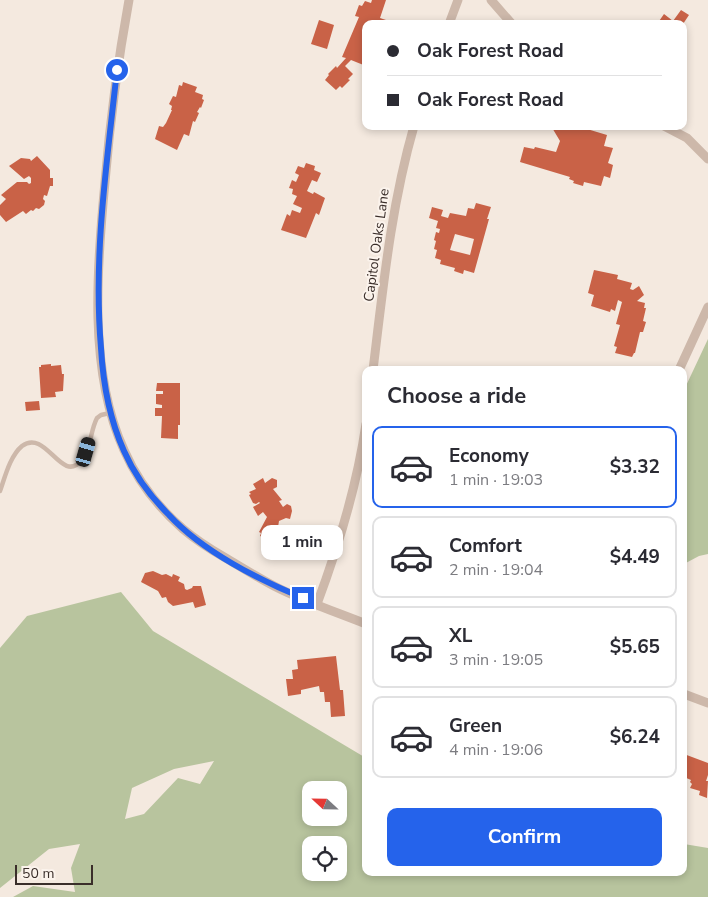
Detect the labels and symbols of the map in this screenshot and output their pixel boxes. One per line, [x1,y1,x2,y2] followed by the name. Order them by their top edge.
[106,59,128,81] route start
[359,187,394,303] street label: Capitol Oaks Lane
[74,436,97,468] car
[262,526,344,560] callout: 1 min
[292,587,314,609] route end
[302,781,348,826] north arrow
[15,862,92,885] scale bar

